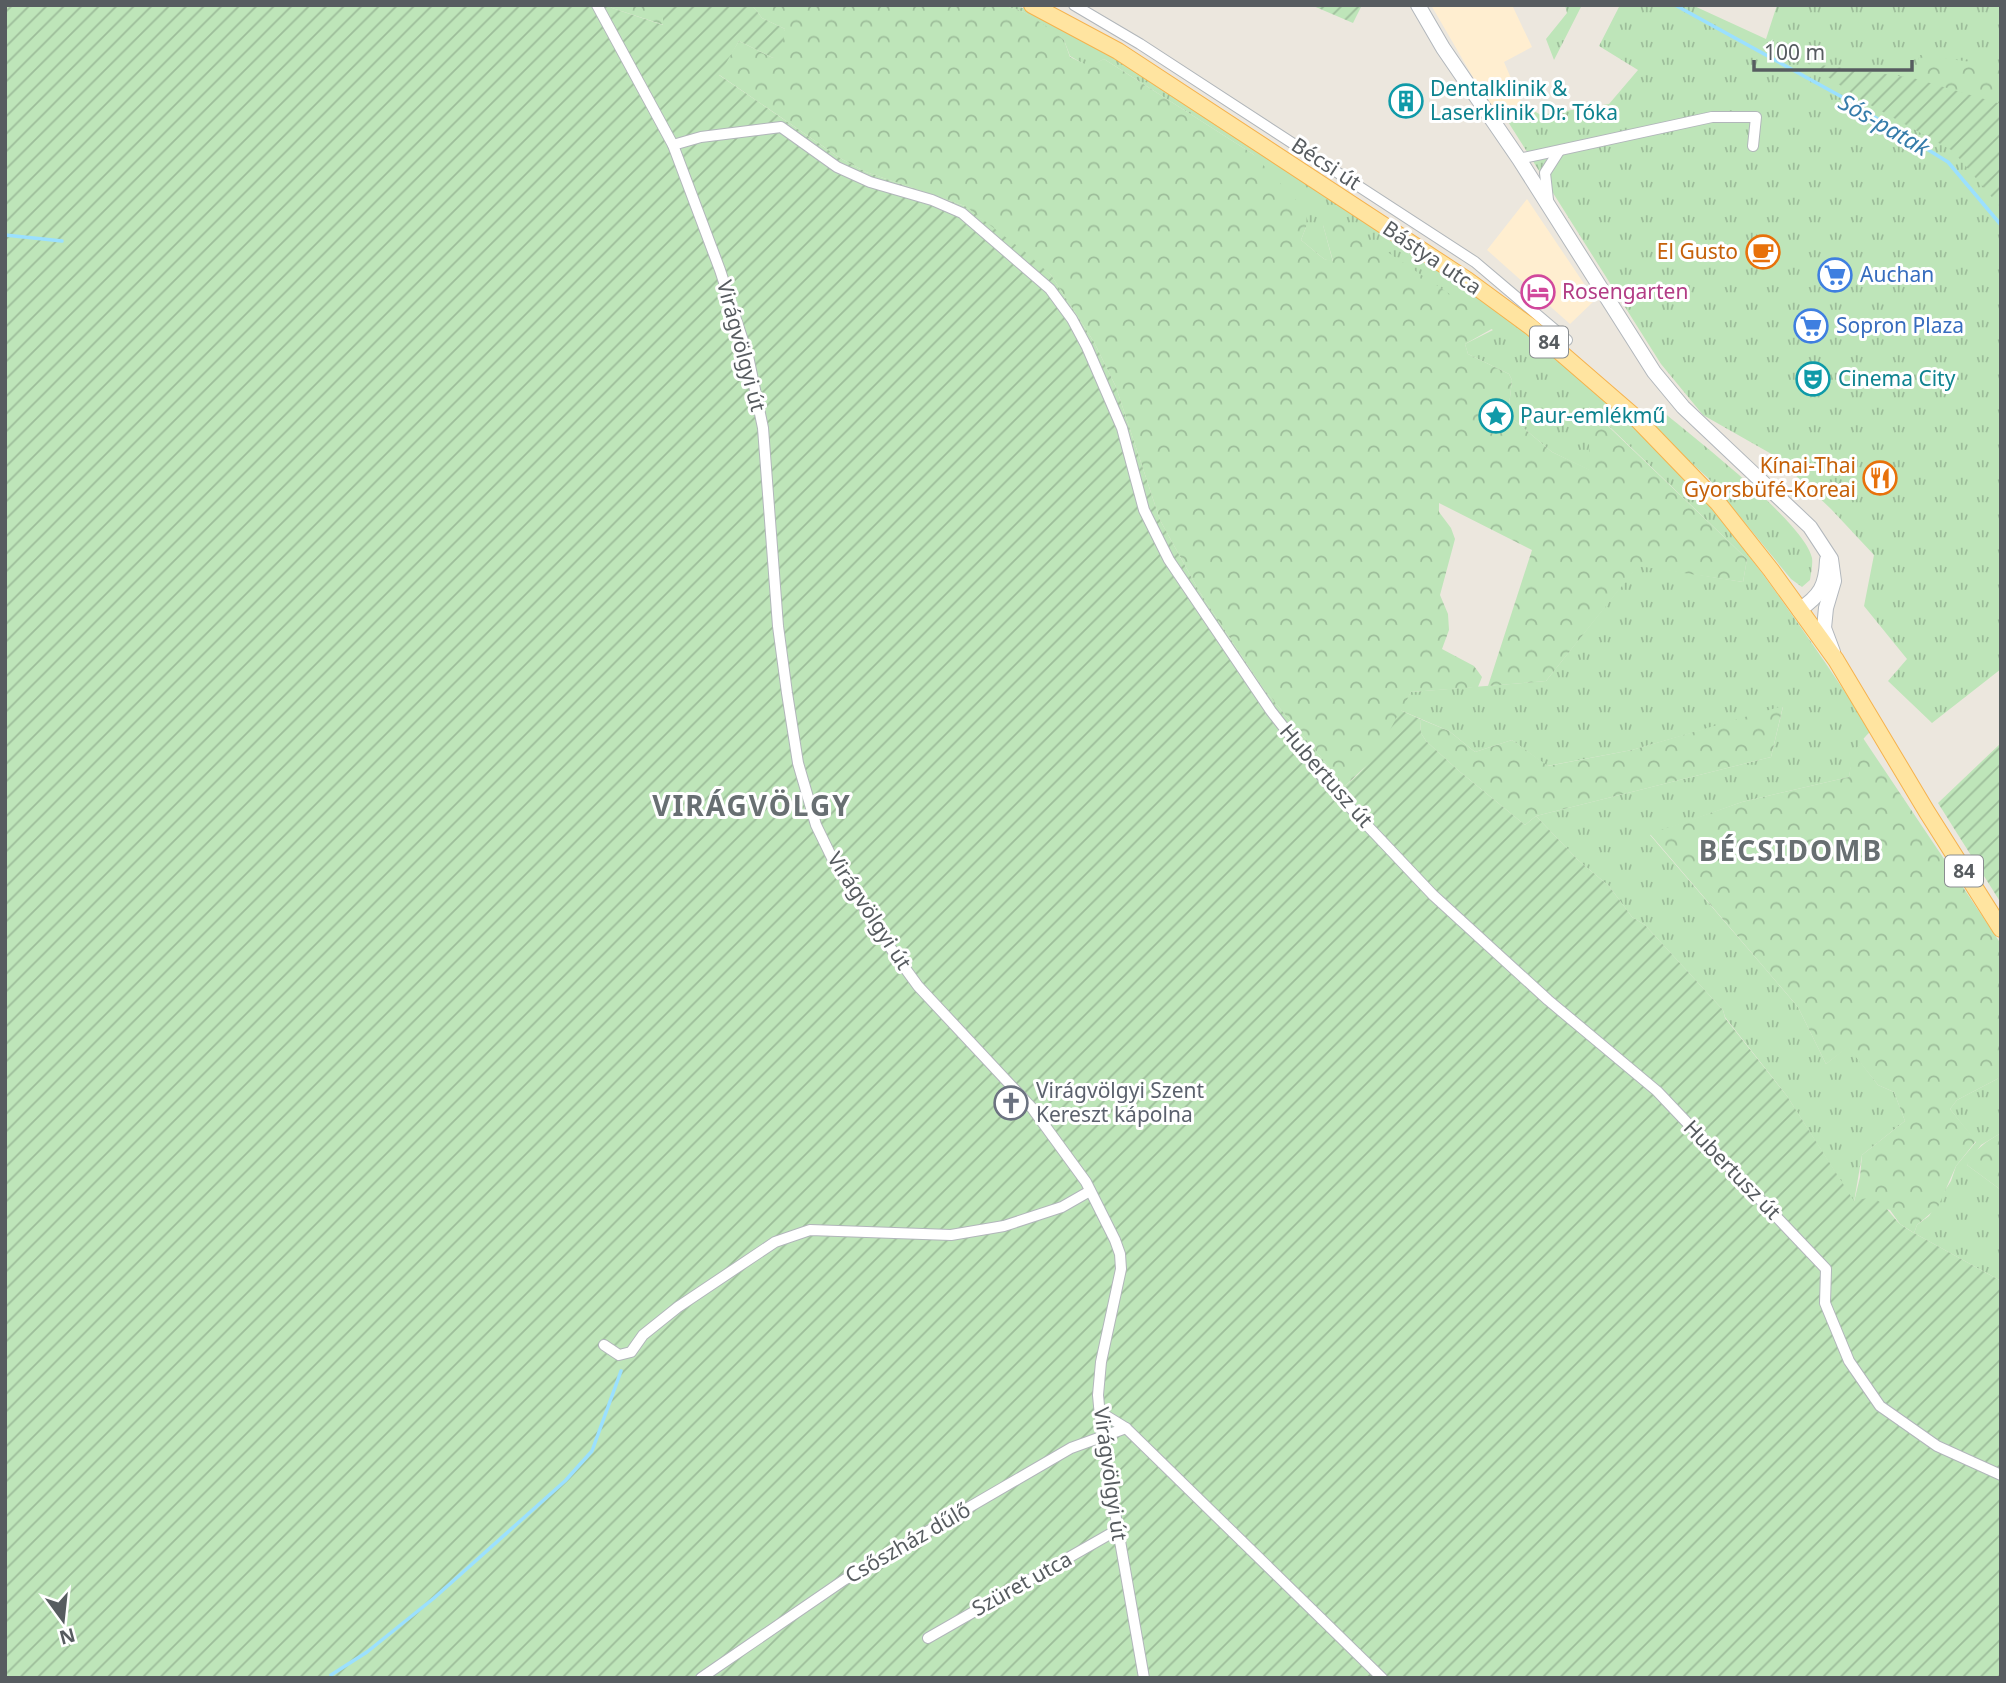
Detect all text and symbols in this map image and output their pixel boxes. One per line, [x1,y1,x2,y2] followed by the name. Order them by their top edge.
[1754,28,1912,72] scale bar
[1764,38,1825,66] text: 100 m
[1430,74,1618,126] place label: Dentalklinik & Laserklinik Dr. Tóka
[1387,82,1425,120] building icon: Dentalklinik & Laserklinik Dr. Tóka
[1833,85,1937,164] water label: Sós-patak
[1287,130,1367,196] street label: Bécsi út
[1378,214,1487,300] street label: Bástya utca
[1744,233,1782,271] cafe icon: El Gusto
[1657,237,1738,265] place label: El Gusto
[1816,256,1854,294] supermarket icon: Auchan
[1860,260,1934,288] place label: Auchan
[1519,273,1557,311] hotel icon: Rosengarten
[711,277,773,415] street label: Virágvölgyi út
[1562,277,1688,305] place label: Rosengarten
[1792,307,1830,345] supermarket icon: Sopron Plaza
[1836,311,1964,339] place label: Sopron Plaza
[1530,326,1568,358] road number: 84
[1794,360,1832,398] theatre icon: Cinema City
[1838,364,1956,392] place label: Cinema City
[1477,397,1515,435] place icon: Paur-emlékmű
[1520,401,1665,429] place label: Paur-emlékmű
[1684,451,1856,503] place label: Kínai-Thai Gyorsbüfé-Koreai
[1861,459,1899,497] restaurant icon: Kínai-Thai Gyorsbüfé-Koreai
[1274,718,1380,833] street label: Hubertusz út
[652,786,852,824] district label: VIRÁGVÖLGY
[1699,831,1883,869] district label: BÉCSIDOMB
[821,846,919,975] street label: Virágvölgyi út
[1945,856,1983,886] road number: 84
[1036,1076,1204,1128] place label: Virágvölgyi Szent Kereszt kápolna
[992,1084,1030,1122] church icon: Virágvölgyi Szent Kereszt kápolna
[1678,1113,1788,1226] street label: Hubertusz út
[1088,1405,1134,1543] street label: Virágvölgyi út
[840,1495,975,1589] street label: Csőszház dűlő
[967,1544,1076,1622] street label: Szüret utca
[28,1585,98,1655] north arrow
[57,1622,78,1651] text: N

